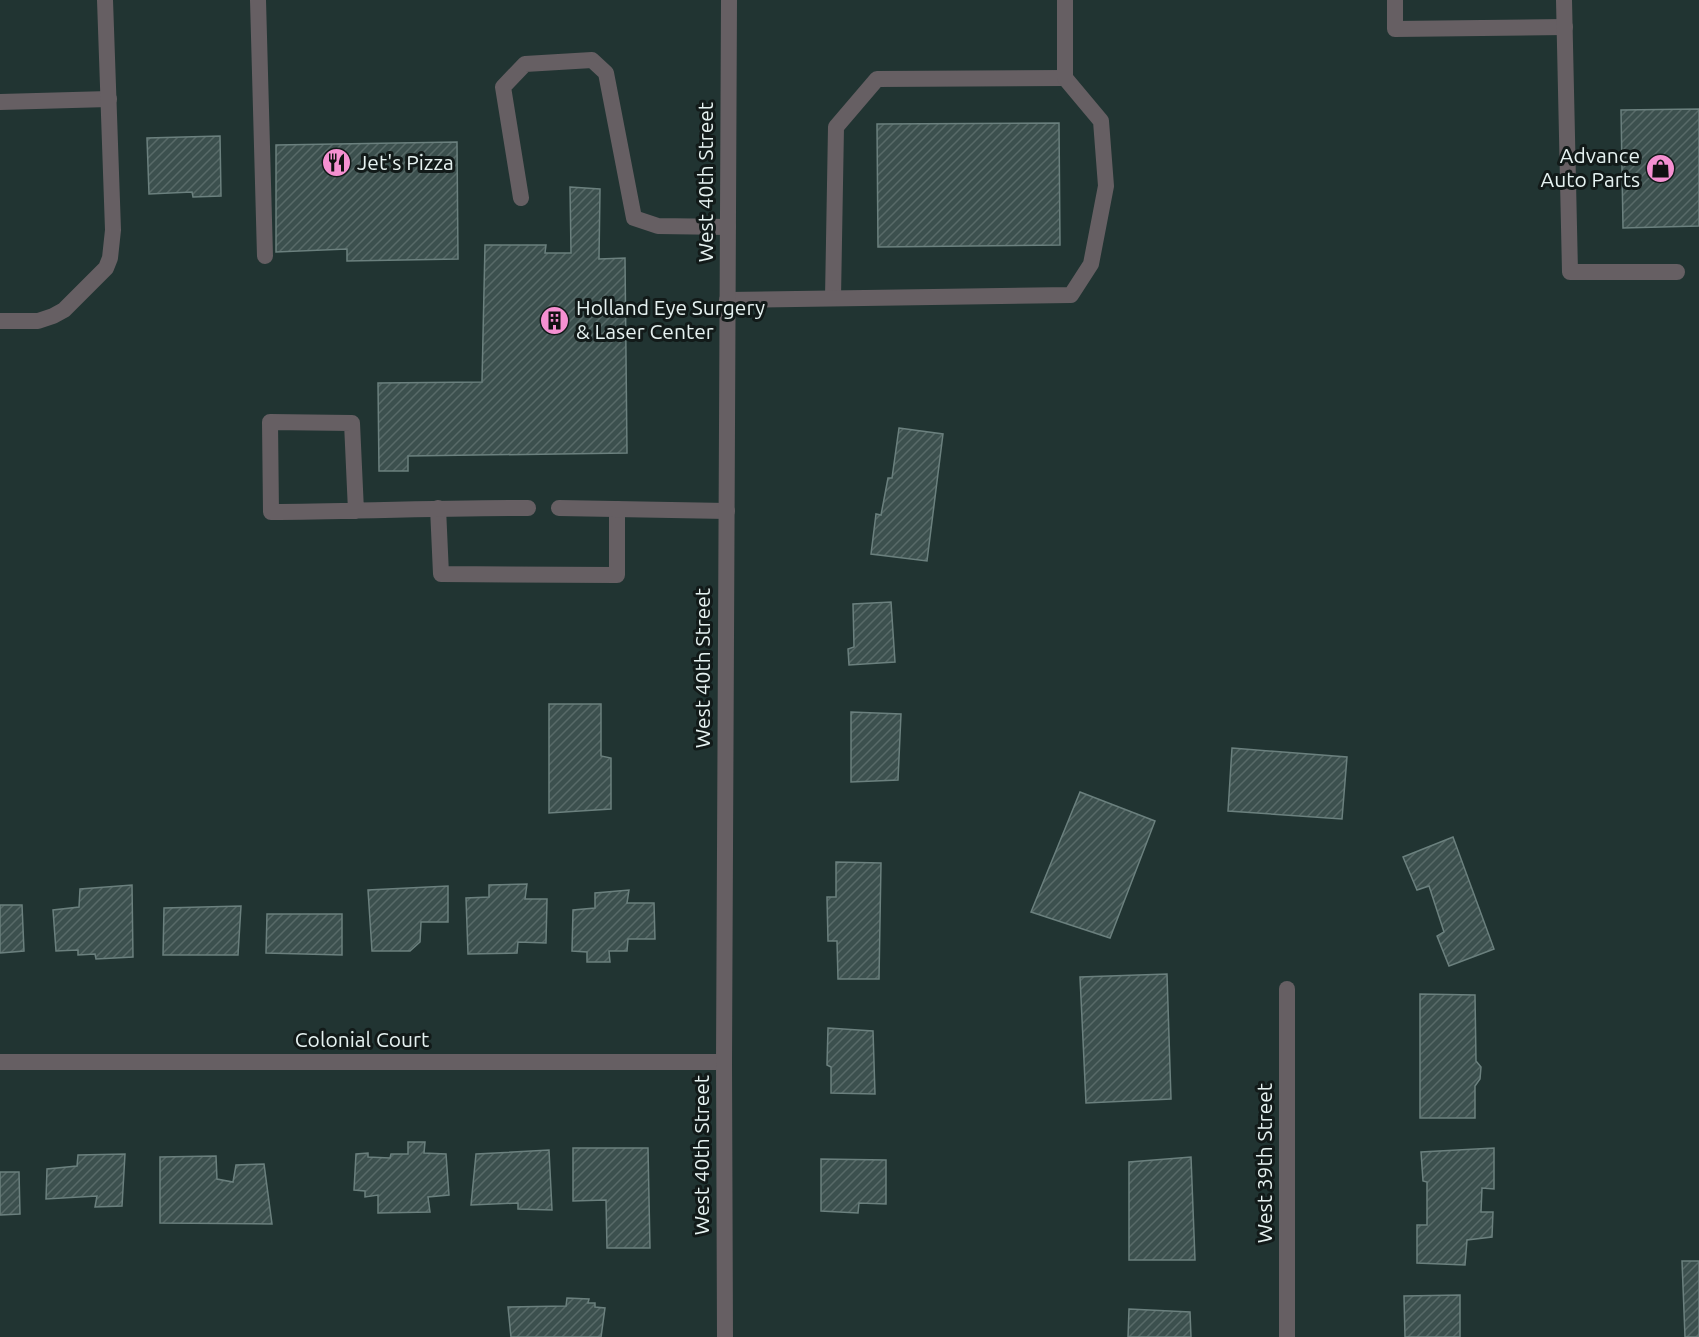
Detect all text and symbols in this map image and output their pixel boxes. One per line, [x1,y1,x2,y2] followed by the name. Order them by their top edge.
[693,102,717,262] street label: West 40th Street
[1541,143,1640,191] place label: Advance Auto Parts
[320,147,352,179] restaurant icon: Jet's Pizza
[357,150,454,174] place label: Jet's Pizza
[1645,152,1677,184] shop icon: Advance Auto Parts
[576,295,765,343] place label: Holland Eye Surgery & Laser Center
[539,304,571,336] building icon: Holland Eye Surgery & Laser Center
[690,588,714,748] street label: West 40th Street
[295,1027,429,1051] street label: Colonial Court
[689,1075,713,1235] street label: West 40th Street
[1252,1083,1276,1243] street label: West 39th Street

